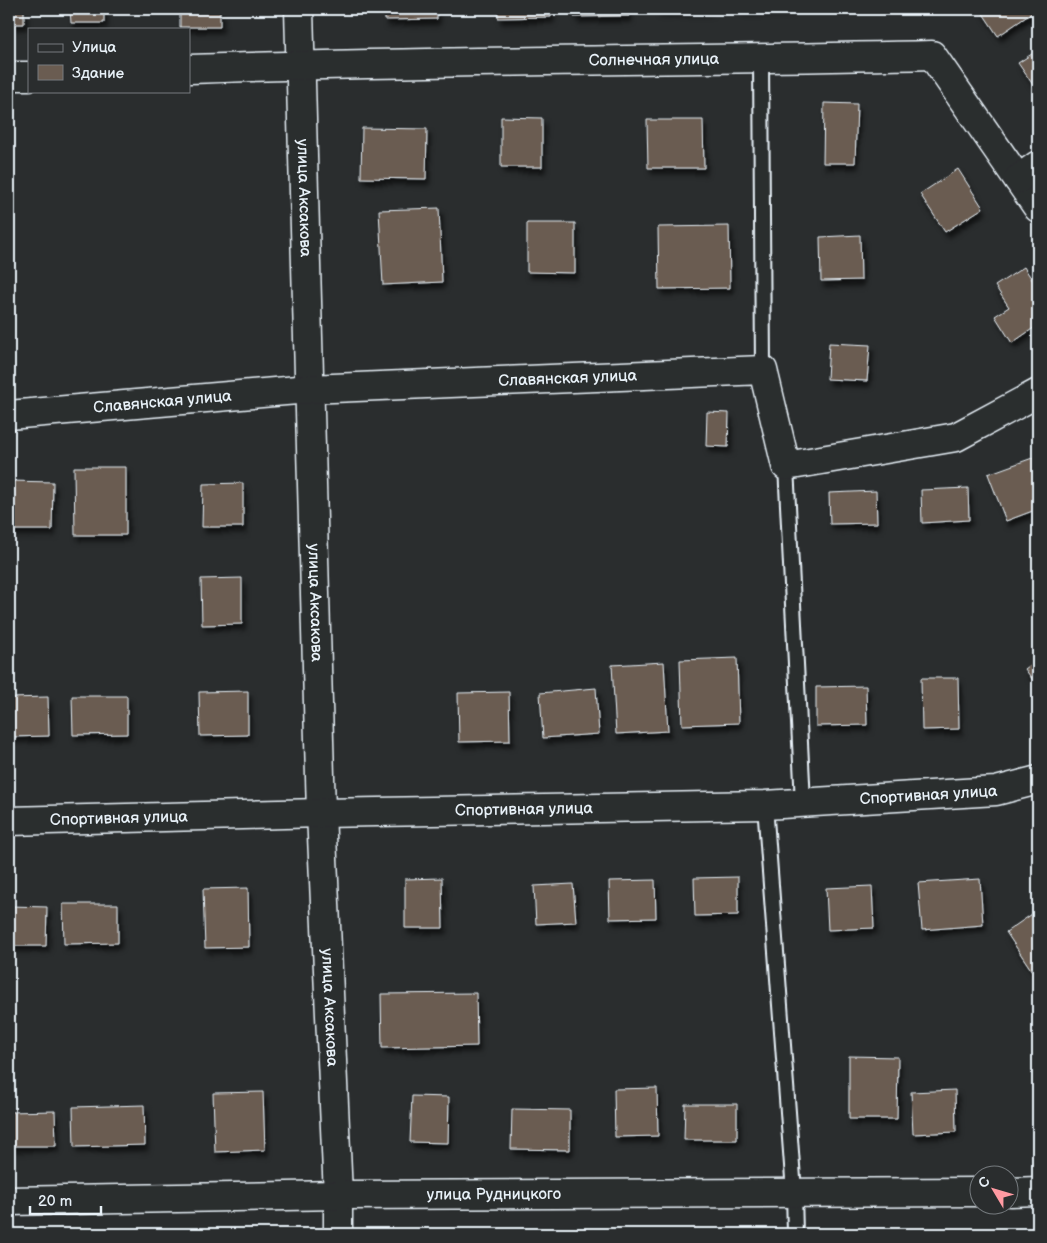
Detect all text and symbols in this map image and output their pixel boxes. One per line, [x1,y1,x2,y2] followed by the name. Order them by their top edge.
[28,28,190,92] legend
[72,38,117,57] text: Улица
[589,49,720,70] street label: Солнечная улица
[72,64,124,83] text: Здание
[293,138,315,258] street label: улица Аксакова
[498,366,638,391] street label: Славянская улица
[92,386,233,417] street label: Славянская улица
[304,543,326,663] street label: улица Аксакова
[859,781,999,809] street label: Спортивная улица
[455,799,594,820] street label: Спортивная улица
[50,807,189,829] street label: Спортивная улица
[318,948,342,1068] street label: улица Аксакова
[970,1166,1020,1216] north arrow
[974,1173,994,1191] text: С
[30,1183,101,1215] scale bar
[427,1184,561,1204] street label: улица Рудницкого
[38,1192,72,1211] text: 20 m

